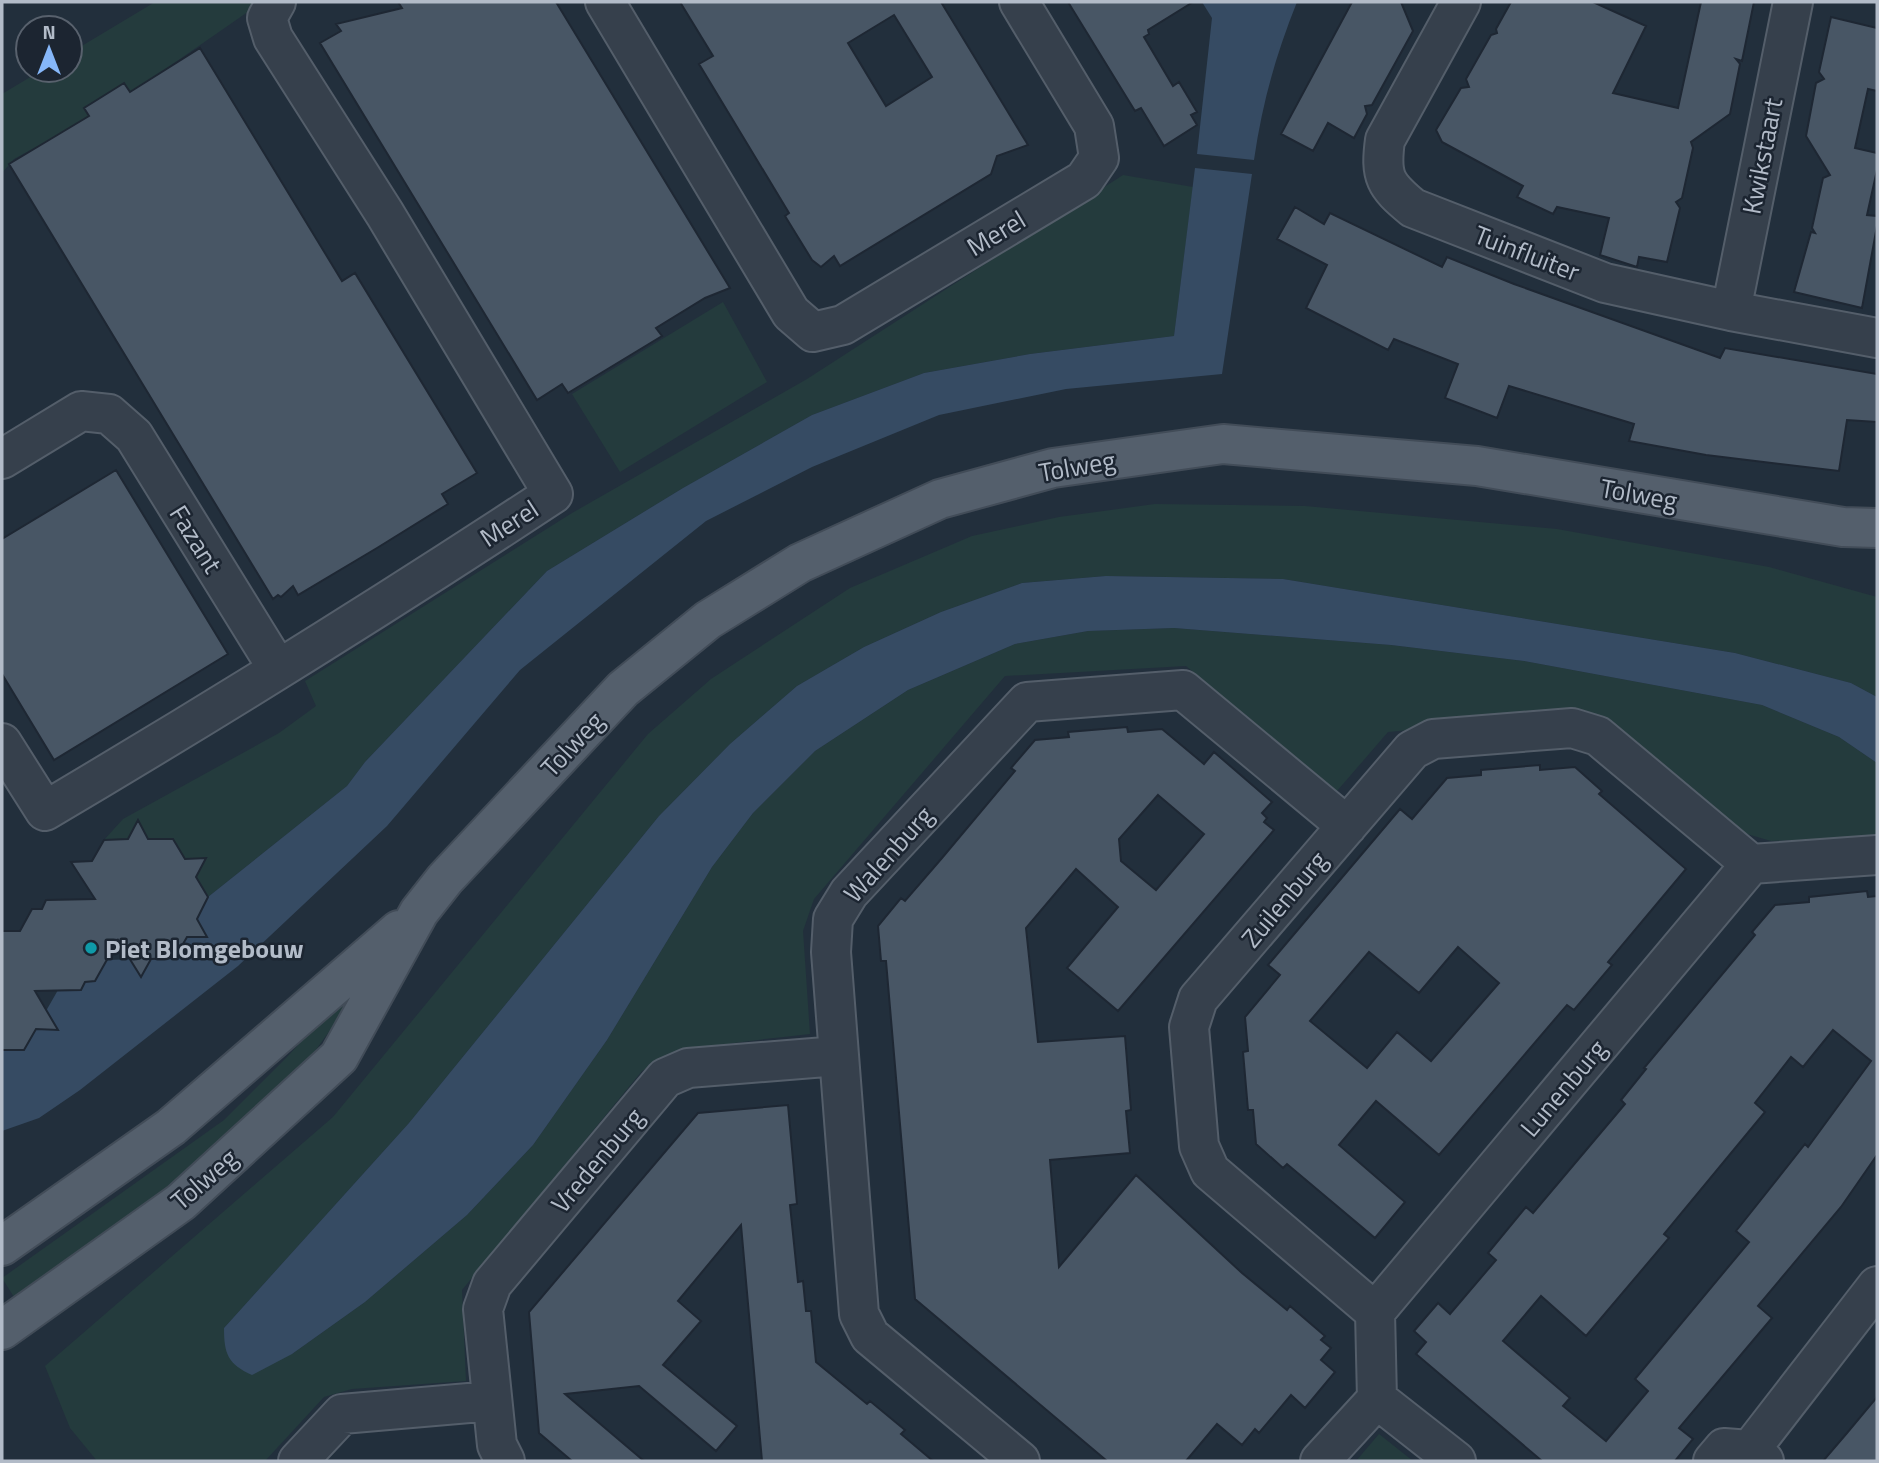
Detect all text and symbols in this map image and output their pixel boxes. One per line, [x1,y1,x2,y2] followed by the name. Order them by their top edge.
[14,14,84,84] north arrow
[42,17,56,46] text: N
[1732,95,1792,217] street label: Kwikstaart
[959,200,1033,266] street label: Merel
[1469,215,1585,291] street label: Tuinfluiter
[1036,440,1118,492] street label: Tolweg
[1598,468,1680,520] street label: Tolweg
[472,490,546,556] street label: Merel
[160,497,232,581] street label: Fazant
[531,702,613,786] street label: Tolweg
[834,797,942,911] street label: Walenburg
[1232,842,1336,956] street label: Zuilenburg
[105,929,304,968] place label: Piet Blomgebouw
[83,940,99,956] marker: Piet Blomgebouw
[1511,1031,1615,1145] street label: Lunenburg
[541,1099,653,1221] street label: Vredenburg
[162,1139,246,1219] street label: Tolweg

